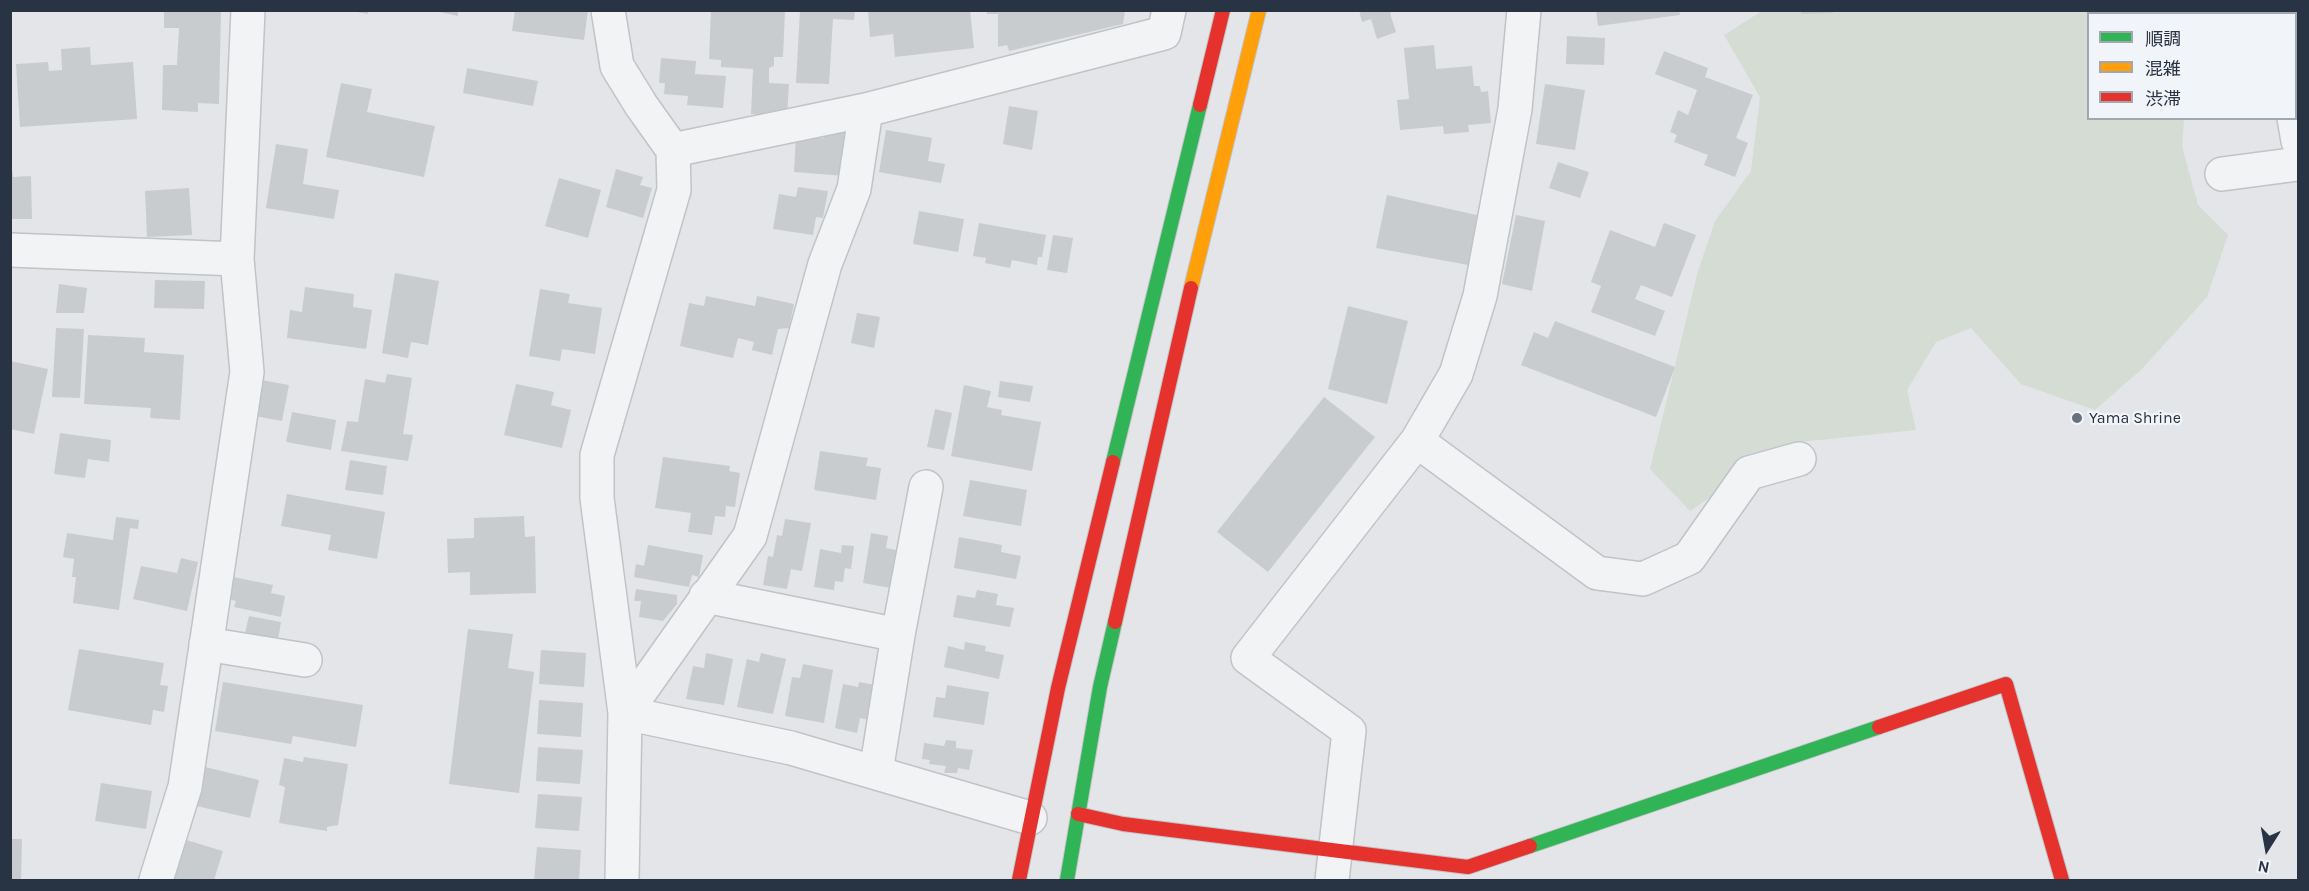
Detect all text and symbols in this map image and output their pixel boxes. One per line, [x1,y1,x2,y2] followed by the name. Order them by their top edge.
[2087,12,2297,120] legend
[2145,28,2181,50] text: 順調
[2145,58,2181,80] text: 混雑
[2145,88,2181,110] text: 渋滞
[2089,408,2181,428] place label: Yama Shrine
[2070,411,2084,425] marker: Yama Shrine
[2237,819,2297,879] north arrow
[2256,857,2271,878] text: N

